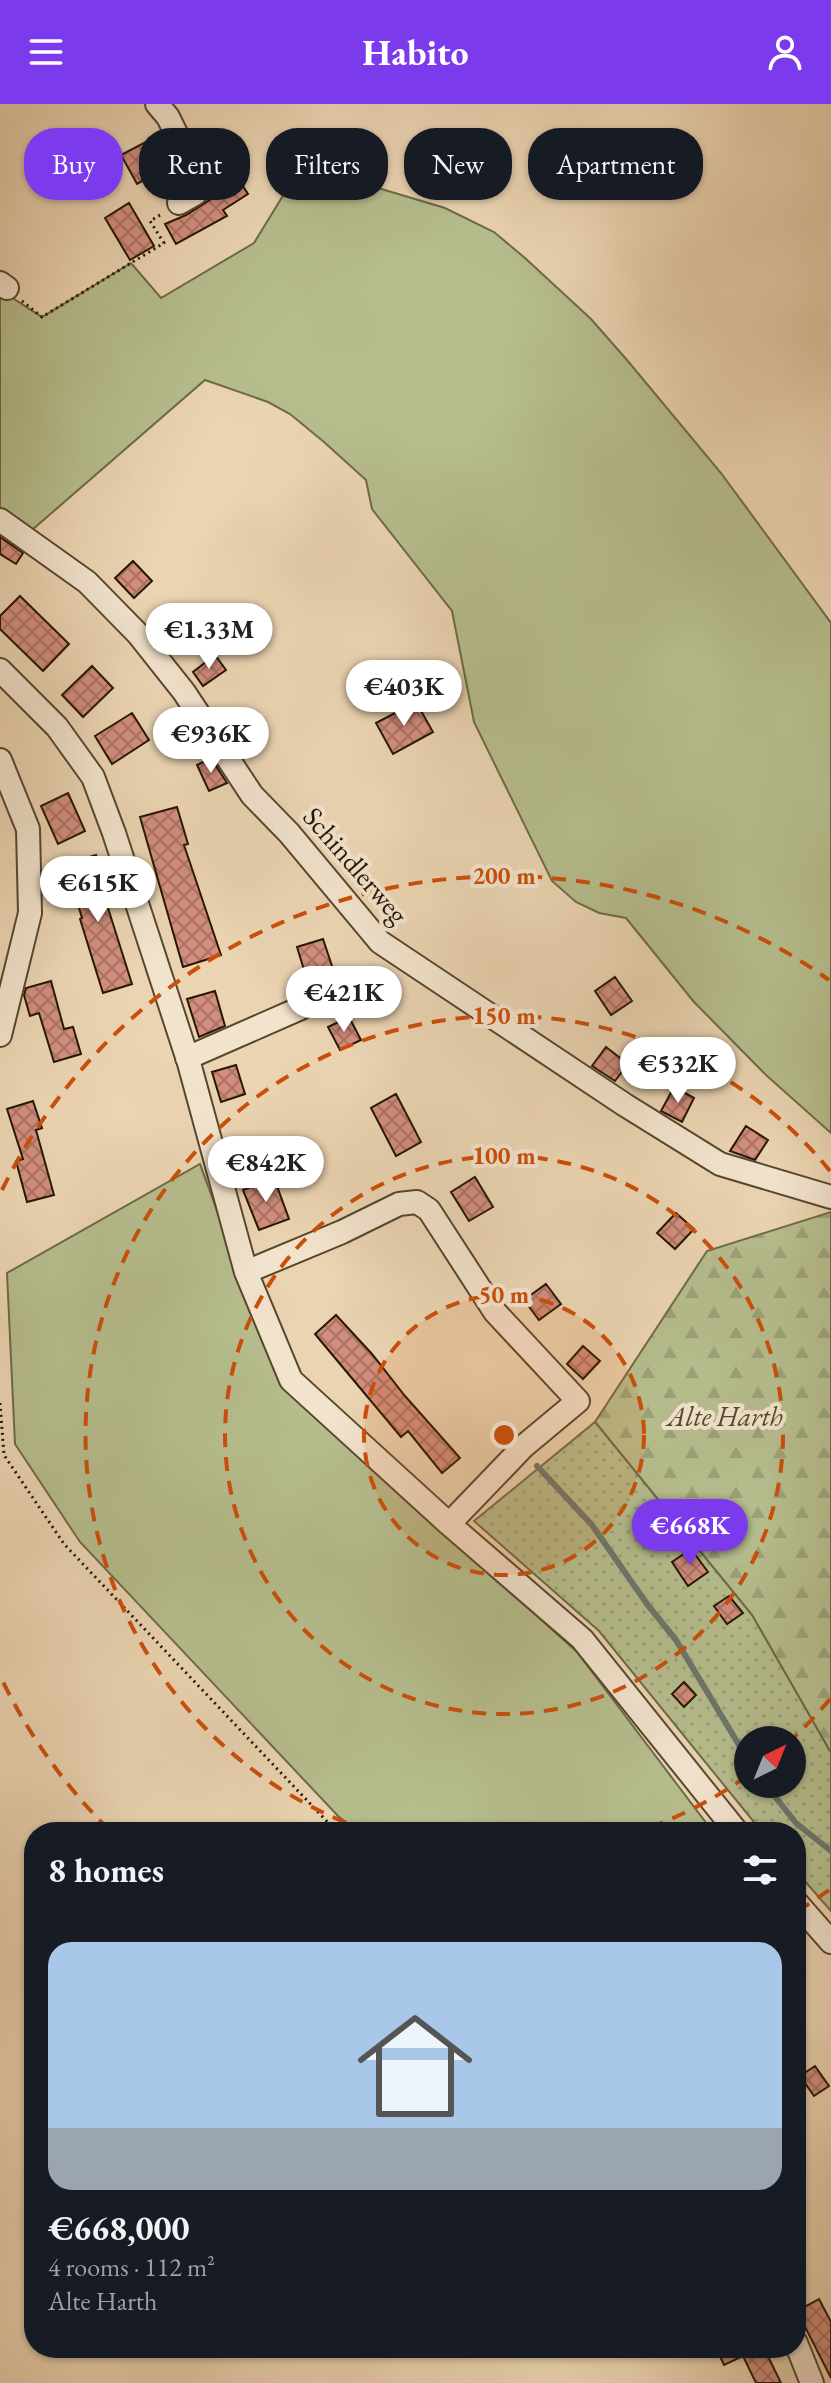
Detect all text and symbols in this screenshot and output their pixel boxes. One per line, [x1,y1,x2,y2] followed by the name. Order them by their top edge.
[362,29,469,76] text: Habito
[24,30,68,74] icon: menu
[763,30,807,74] icon: person
[24,128,123,200] chip: Buy
[139,128,250,200] chip: Rent
[266,128,388,200] chip: Filters
[404,128,512,200] chip: New
[528,128,703,200] chip: Apartment
[144,603,274,671] pin: €1.33M
[164,612,254,646] text: €1.33M
[348,660,460,728] pin: €403K
[364,669,444,703] text: €403K
[155,707,267,775] pin: €936K
[171,716,251,750] text: €936K
[295,799,417,931] street label: Schindlerweg
[42,856,154,924] pin: €615K
[472,860,536,891] text: 200 m
[58,865,138,899] text: €615K
[288,966,400,1034] pin: €421K
[304,975,384,1009] text: €421K
[472,1000,536,1031] text: 150 m
[622,1037,734,1105] pin: €532K
[638,1046,718,1080] text: €532K
[210,1136,322,1204] pin: €842K
[472,1140,536,1171] text: 100 m
[226,1145,306,1179] text: €842K
[479,1279,529,1310] text: 50 m
[665,1398,783,1434] park label: Alte Harth
[490,1421,518,1449] centre of rings
[634,1499,746,1567] pin: €668K
[650,1508,730,1542] text: €668K
[734,1726,806,1798] north arrow
[734,1726,806,1798] map controls
[48,1848,164,1892] text: 8 homes
[738,1848,782,1892] icon: filters
[343,1994,487,2138] icon: home
[48,2206,189,2250] text: €668,000
[48,2250,215,2284] text: 4 rooms · 112 m²
[48,2284,157,2318] text: Alte Harth

